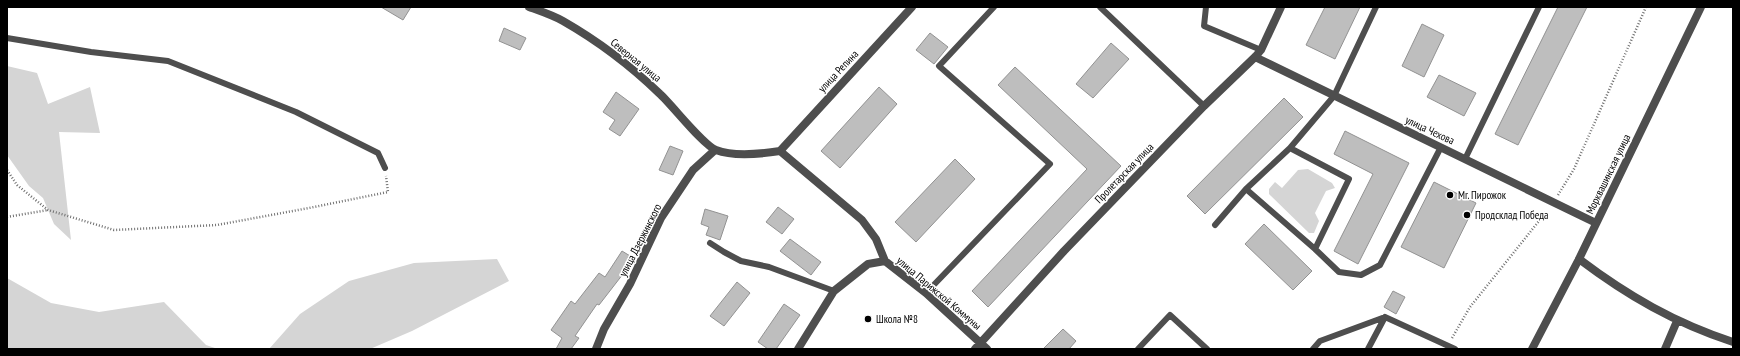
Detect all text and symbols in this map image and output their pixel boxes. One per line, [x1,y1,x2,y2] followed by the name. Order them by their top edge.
[608,35,664,85] street label: Северная улица
[815,47,861,95] street label: улица Репина
[1403,113,1457,147] street label: улица Чехова
[1583,132,1633,216] street label: Морквашинская улица
[1092,140,1156,206] street label: Пролетарская улица
[1458,188,1507,202] place label: Mr. Пирожок
[1445,190,1455,200] marker: Mr. Пирожок
[616,201,665,279] street label: улица Дзержинского
[1475,208,1548,222] place label: Продсклад Победа
[1462,210,1472,220] marker: Продсклад Победа
[894,253,984,333] street label: улица Парижской Коммуны
[876,312,918,326] place label: Школа №8
[863,314,873,324] marker: Школа №8

